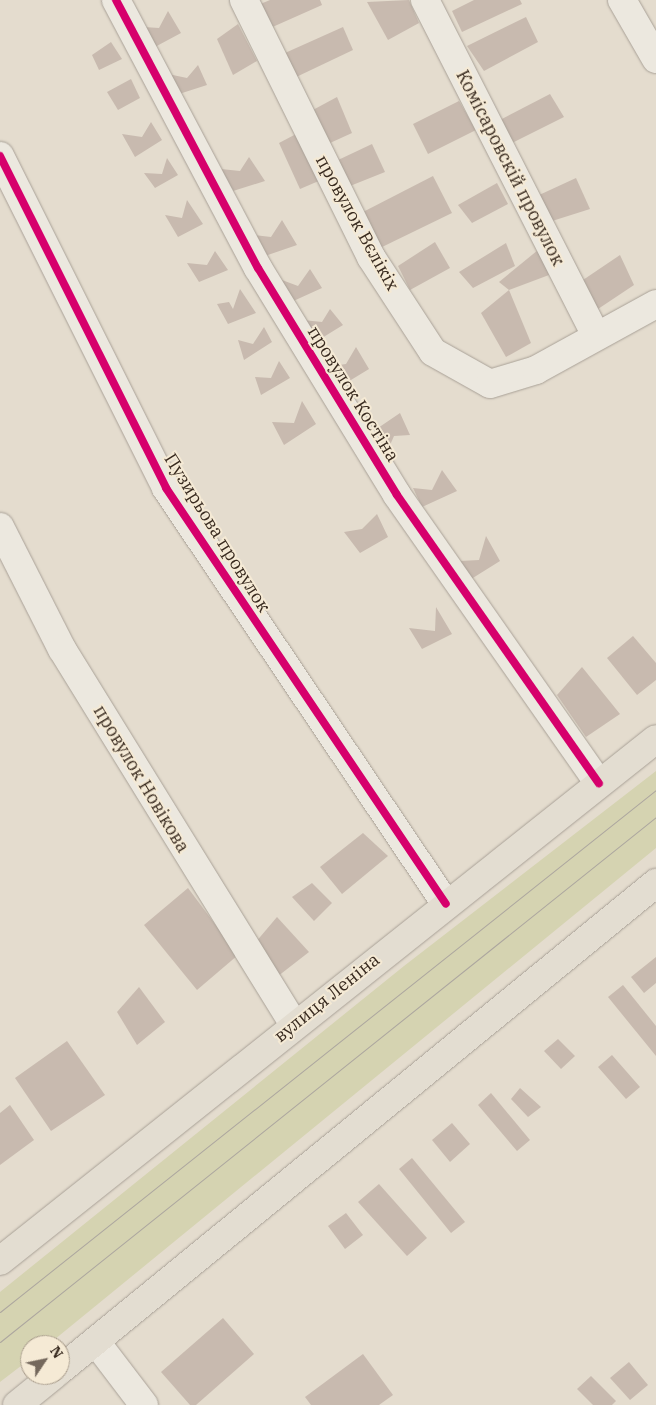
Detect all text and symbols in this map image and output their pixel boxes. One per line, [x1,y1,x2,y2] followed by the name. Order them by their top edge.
[451,67,569,269] street label: Комісаровскій провулок
[311,151,403,295] street label: провулок Вєлікіх
[303,322,403,466] street label: провулок Костіна
[159,450,275,616] street label: Пузирьова провулок
[88,701,194,857] street label: провулок Новікова
[270,949,384,1047] street label: вулиця Леніна
[20,1335,70,1385] north arrow
[46,1343,67,1362] text: N

